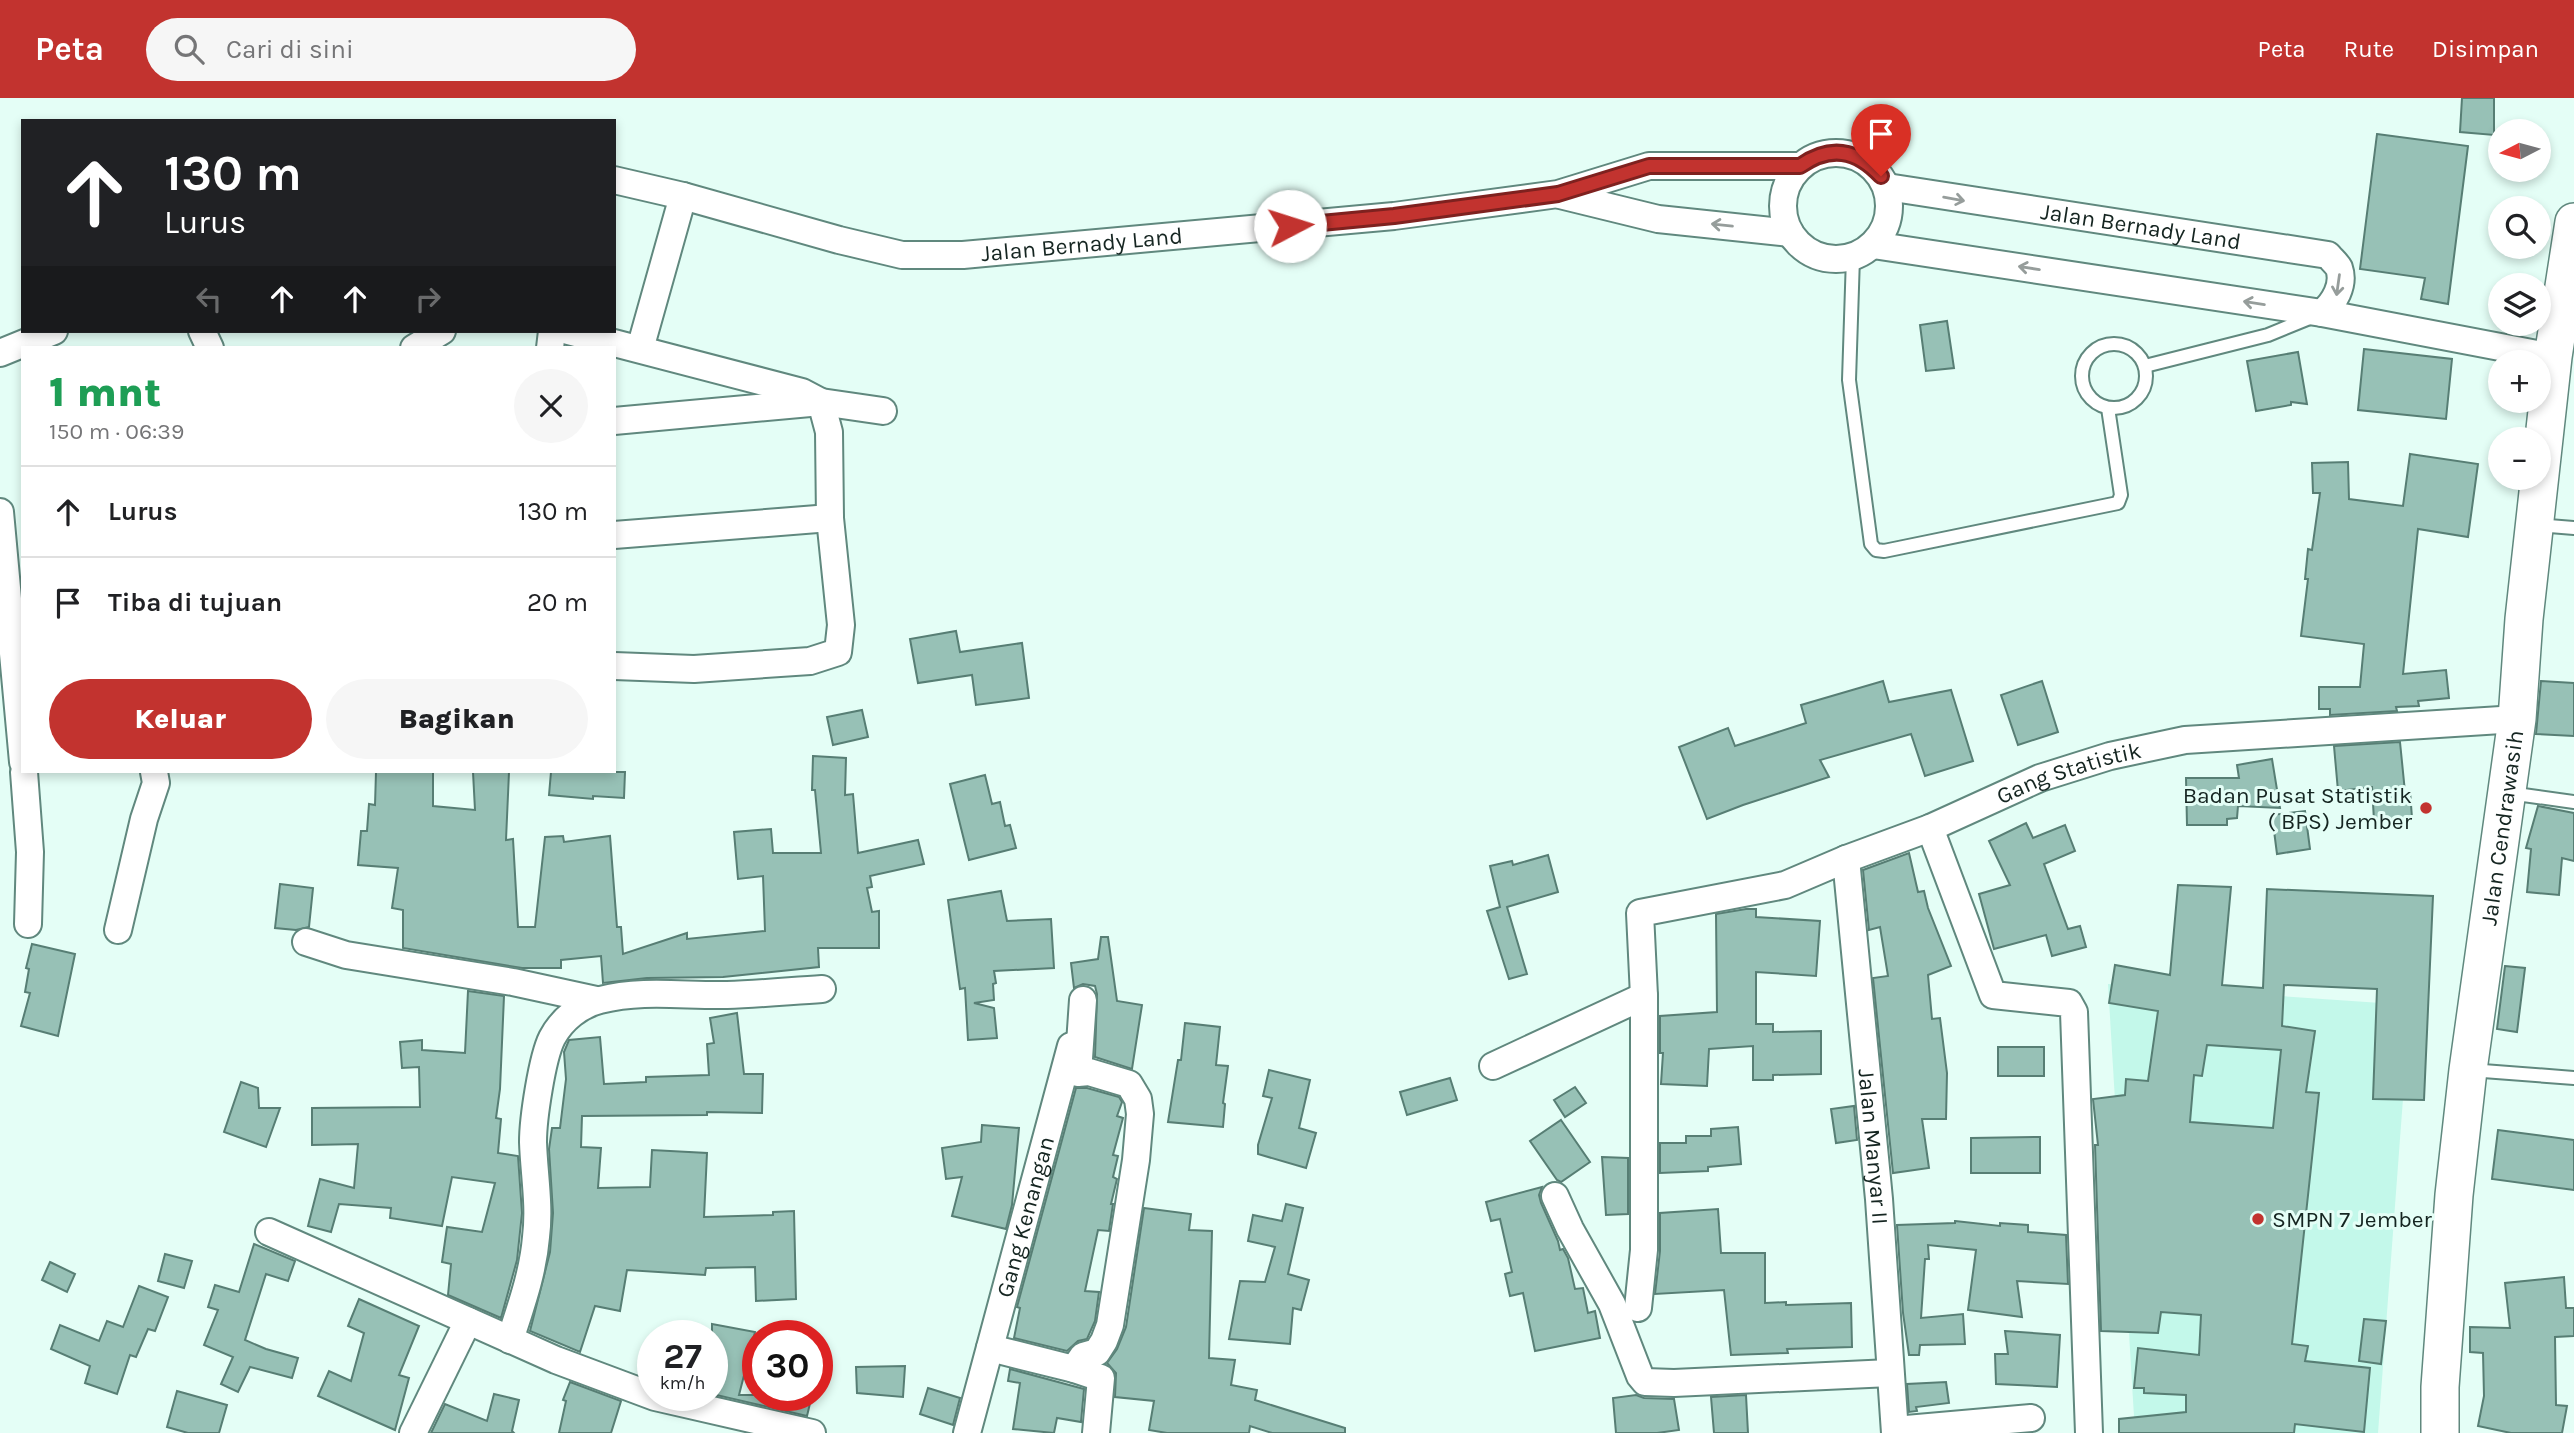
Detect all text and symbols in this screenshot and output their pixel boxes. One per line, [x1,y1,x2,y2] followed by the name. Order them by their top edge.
[146,18,636,81] search box
[35,30,104,68] text: Peta
[170,30,208,68] icon: search
[226,34,354,65] text: Cari di sini
[2258,35,2305,63] text: Peta
[2343,35,2394,63] text: Rute
[2432,35,2539,63] text: Disimpan
[1851,104,1911,176] pin
[1862,115,1900,153] icon: arrive
[2488,119,2552,182] north arrow
[2488,119,2551,490] map controls
[164,145,302,202] text: 130 m
[49,147,140,238] icon: ahead
[1253,189,1327,263] position arrow
[1943,193,1965,206] one-way arrow
[2488,196,2551,259] button: search
[2039,197,2243,255] street label: Jalan Bernady Land
[164,204,246,241] text: Lurus
[1711,219,1734,232] one-way arrow
[980,222,1184,267] street label: Jalan Bernady Land
[2018,262,2041,275] one-way arrow
[2331,273,2344,296] one-way arrow
[2488,273,2551,336] button: layers
[190,280,228,318] icon: left
[263,280,301,318] icon: ahead
[336,280,374,318] icon: ahead
[409,280,447,318] icon: right
[2243,296,2266,309] one-way arrow
[2488,350,2551,413] button: +
[49,367,161,417] text: 1 mnt
[514,369,588,443] button: close
[49,418,184,445] text: 150 m · 06:39
[2488,427,2551,490] button: −
[49,493,87,531] icon: ahead
[108,496,177,527] text: Lurus
[518,496,588,527] text: 130 m
[49,584,87,622] icon: arrive
[108,587,282,618] text: Tiba di tujuan
[527,587,588,618] text: 20 m
[49,679,312,759] button: Keluar
[326,679,588,759] button: Bagikan
[2475,728,2529,927] street label: Jalan Cendrawasih
[1992,736,2144,809] street label: Gang Statistik
[2183,782,2413,835] place label: Badan Pusat Statistik ( BPS) Jember
[2418,800,2434,816] marker: Badan Pusat Statistik ( BPS) Jember
[1853,1067,1894,1226] street label: Jalan Manyar II
[991,1133,1060,1300] street label: Gang Kenangan
[2272,1206,2433,1233] place label: SMPN 7 Jember
[2250,1211,2266,1227] marker: SMPN 7 Jember
[742,1320,833,1411] speed limit sign: 30
[663,1336,702,1377] text: 27
[660,1372,705,1394] text: km/h

